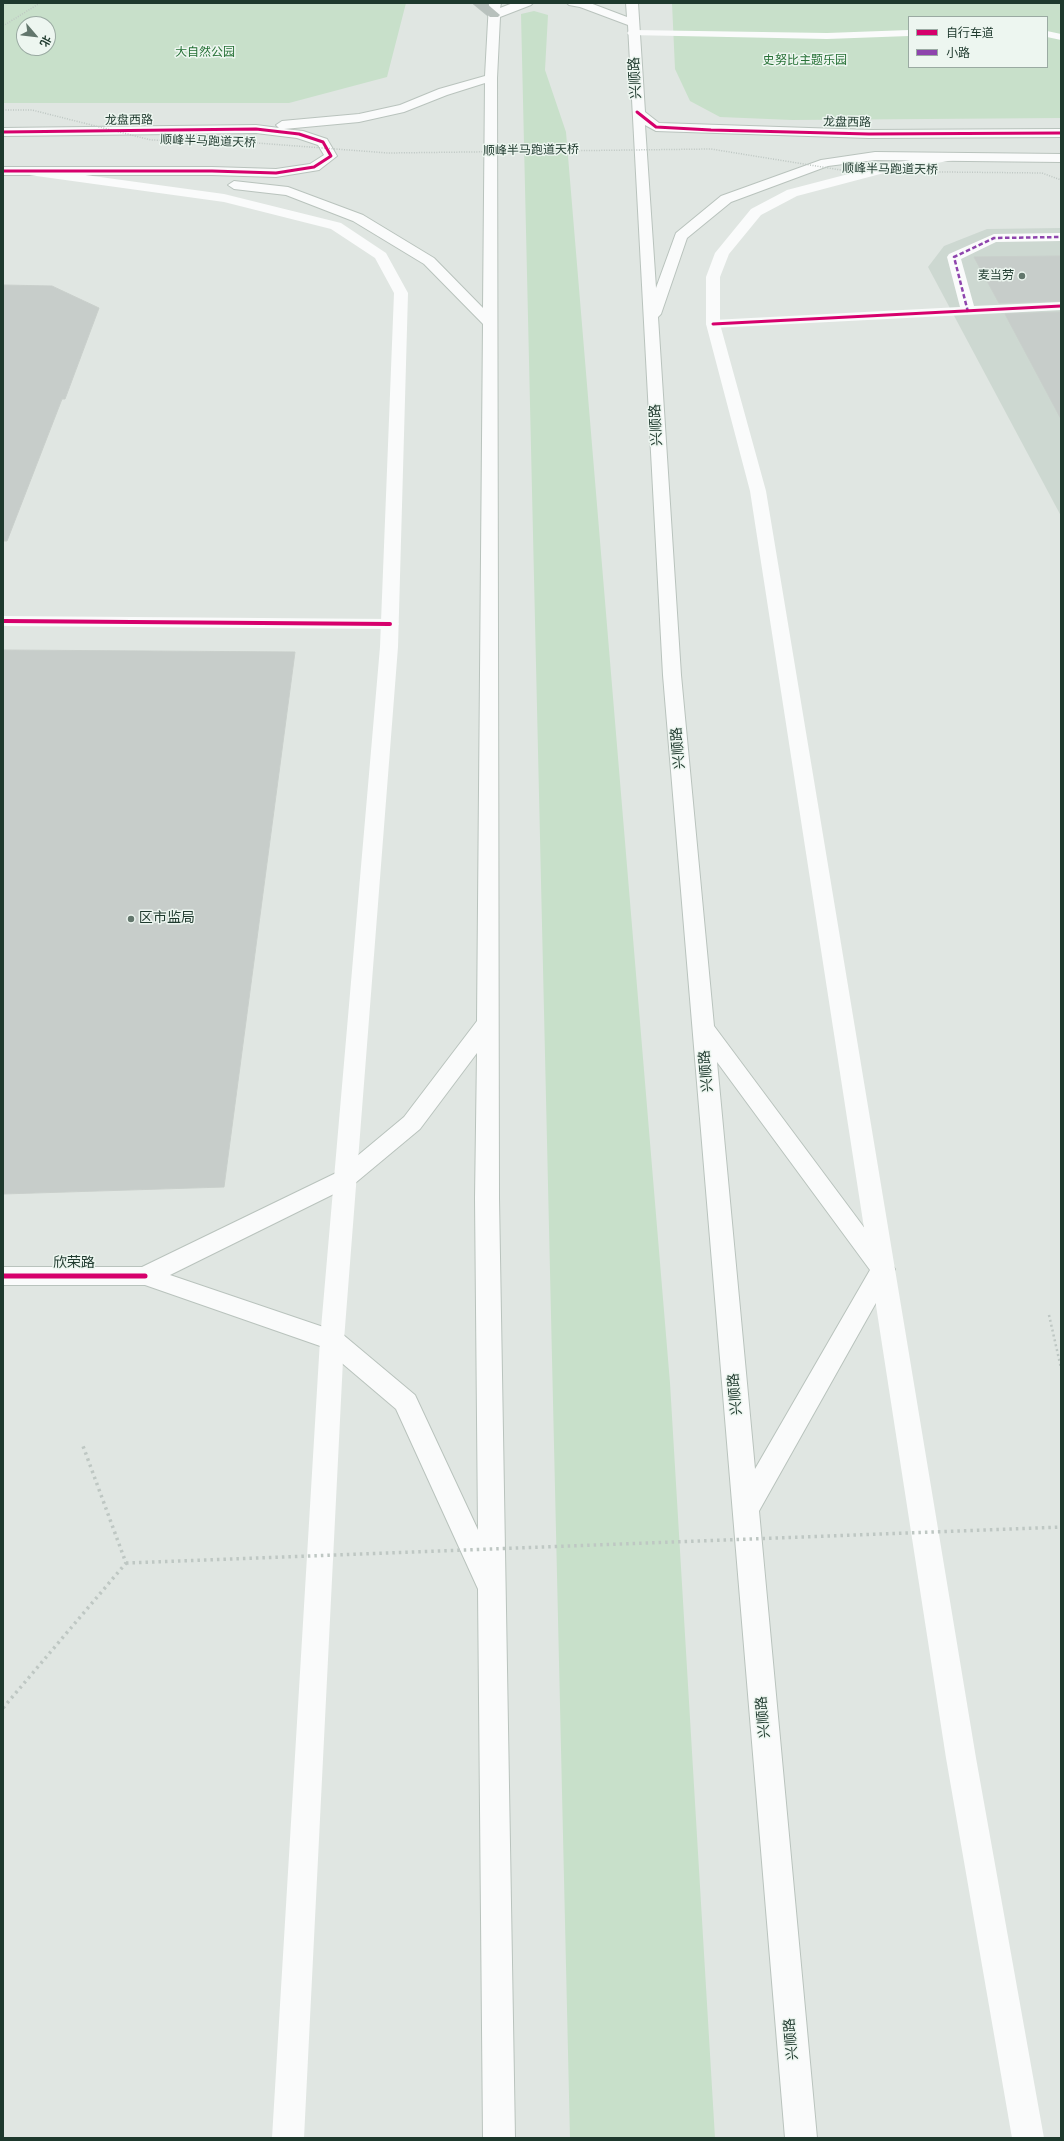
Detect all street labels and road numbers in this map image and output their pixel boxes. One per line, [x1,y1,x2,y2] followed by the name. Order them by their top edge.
[627,57,645,99] street label: 兴顺路
[105,113,153,129] street label: 龙盘西路
[823,115,871,131] street label: 龙盘西路
[160,133,256,151] street label: 顺峰半马跑道天桥
[483,143,579,159] street label: 顺峰半马跑道天桥
[842,162,938,178] street label: 顺峰半马跑道天桥
[648,404,666,446] street label: 兴顺路
[669,726,689,770] street label: 兴顺路
[697,1049,717,1093] street label: 兴顺路
[53,1256,95,1272] street label: 欣荣路
[726,1372,746,1416] street label: 兴顺路
[754,1695,774,1739] street label: 兴顺路
[782,2017,802,2061] street label: 兴顺路

